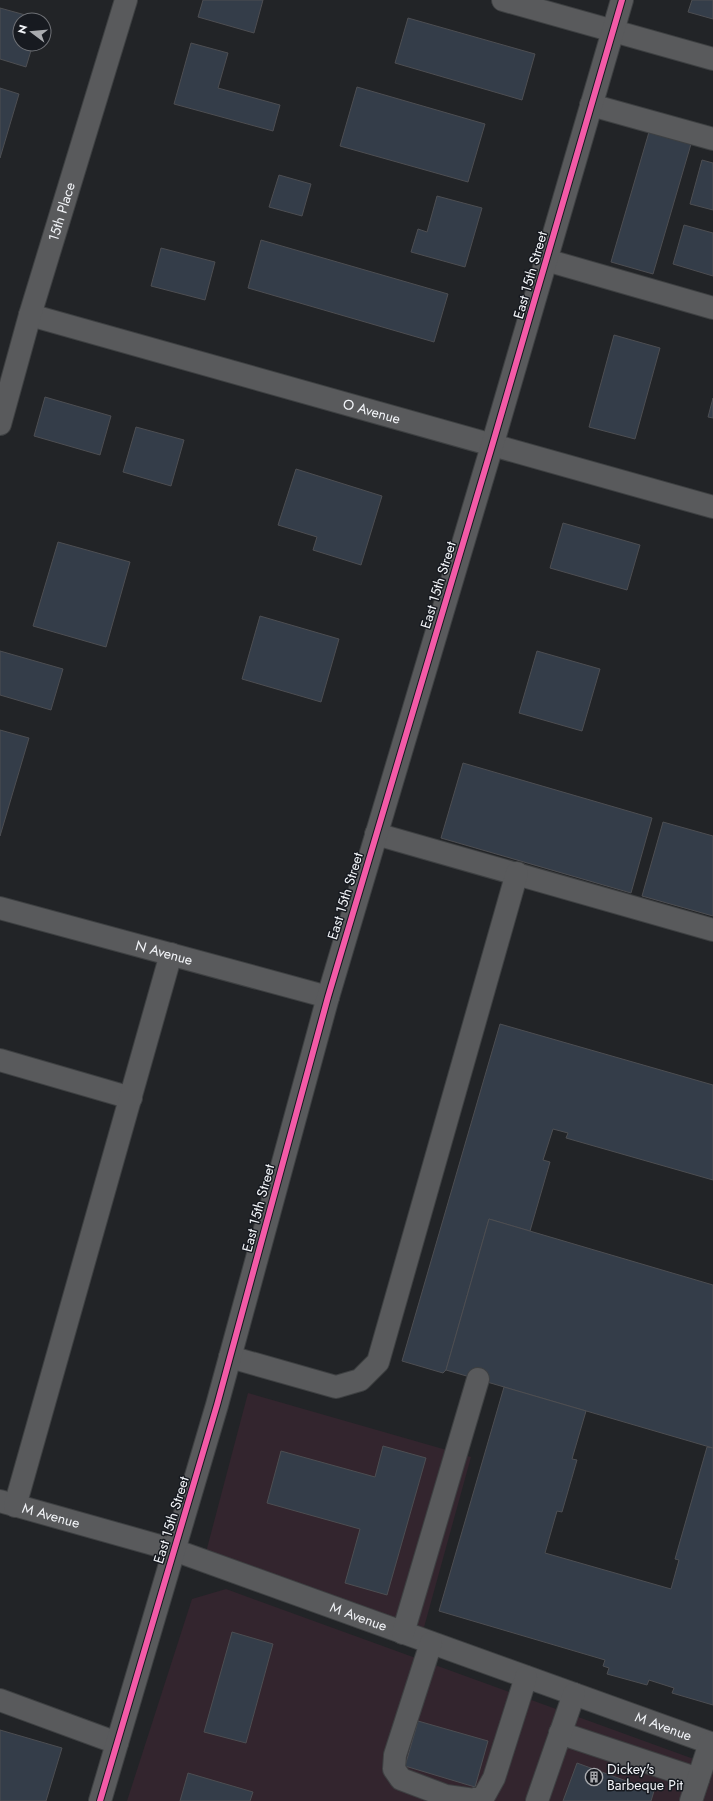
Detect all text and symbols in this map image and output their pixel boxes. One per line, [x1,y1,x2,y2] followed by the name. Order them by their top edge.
[12,12,52,52] north arrow
[13,23,31,36] text: N
[43,180,80,244] street label: 15th Place
[508,228,552,321] street label: East 15th Street
[341,393,403,429] street label: O Avenue
[415,538,461,631] street label: East 15th Street
[322,849,368,942] street label: East 15th Street
[133,935,195,970] street label: N Avenue
[237,1161,279,1254] street label: East 15th Street
[148,1473,194,1566] street label: East 15th Street
[20,1498,82,1533] street label: M Avenue
[327,1597,390,1636] street label: M Avenue
[632,1707,695,1746] street label: M Avenue
[607,1759,684,1795] place label: Dickey's Barbeque Pit
[584,1767,604,1787] building icon: Dickey's Barbeque Pit

